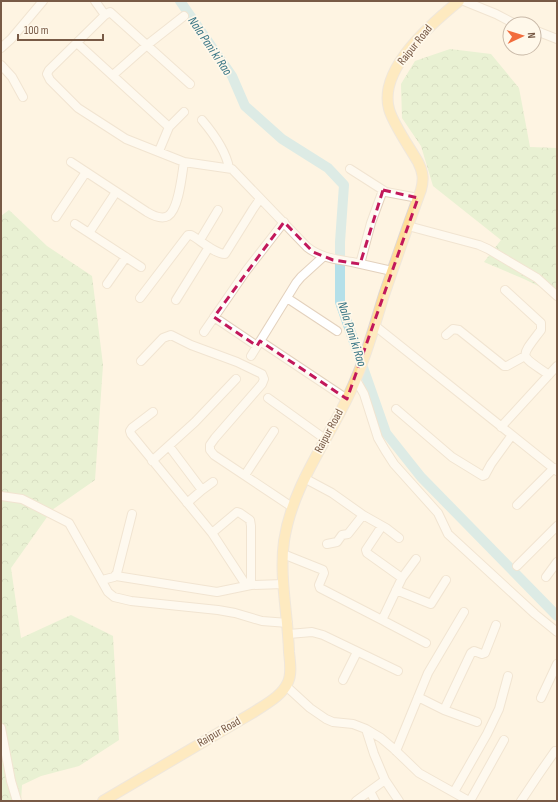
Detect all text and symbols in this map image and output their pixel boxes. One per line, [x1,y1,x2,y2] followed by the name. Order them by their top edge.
[184,14,236,79] water label: Nala Pani ki Rao
[18,16,103,42] scale bar
[502,16,542,56] north arrow
[394,22,436,68] street label: Raipur Road
[24,23,49,38] text: 100 m
[525,32,538,39] text: N
[334,299,370,369] water label: Nala Pani ki Rao
[311,406,347,456] street label: Raipur Road
[195,714,243,750] street label: Raipur Road

